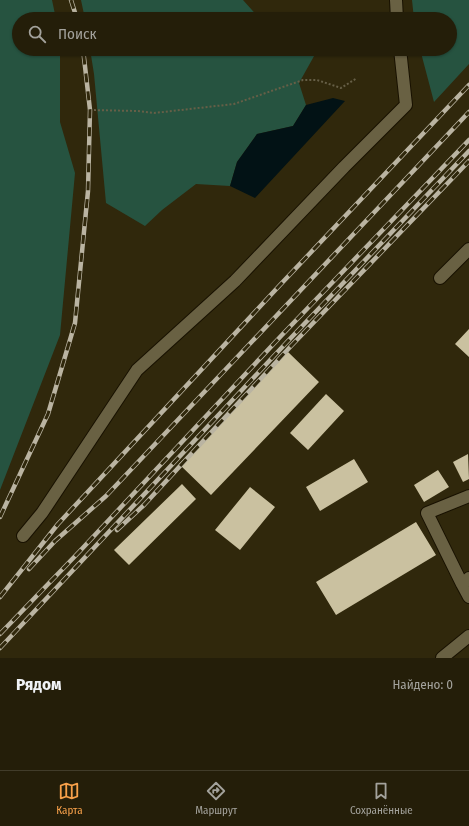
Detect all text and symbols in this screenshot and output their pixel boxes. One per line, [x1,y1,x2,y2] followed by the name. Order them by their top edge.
[12,12,457,56] search box
[26,23,48,45] icon: search
[58,25,96,43] text: Поиск
[16,674,61,695] text: Рядом
[392,677,453,692] text: Найдено: 0
[56,780,83,817] tab: Карта
[195,780,237,817] tab: Маршрут
[350,780,413,817] tab: Сохранённые

